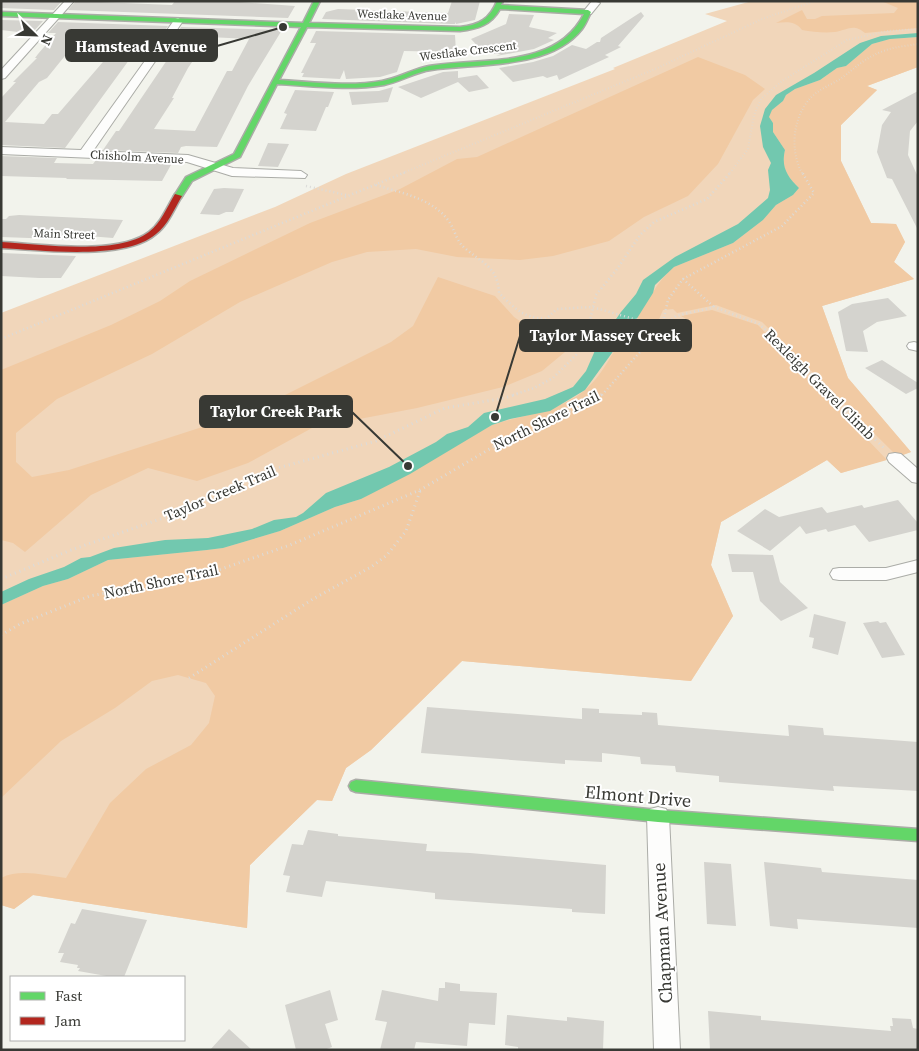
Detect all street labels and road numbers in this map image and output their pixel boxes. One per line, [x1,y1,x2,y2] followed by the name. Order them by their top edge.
[357,5,447,25] street label: Westlake Avenue
[419,37,518,65] street label: Westlake Crescent
[90,147,184,167] street label: Chisholm Avenue
[33,225,95,243] street label: Main Street
[760,324,880,444] street label: Rexleigh Gravel Climb
[489,385,603,455] street label: North Shore Trail
[161,460,280,526] street label: Taylor Creek Trail
[102,559,221,603] street label: North Shore Trail
[584,779,692,813] street label: Elmont Drive
[646,862,678,1004] street label: Chapman Avenue

